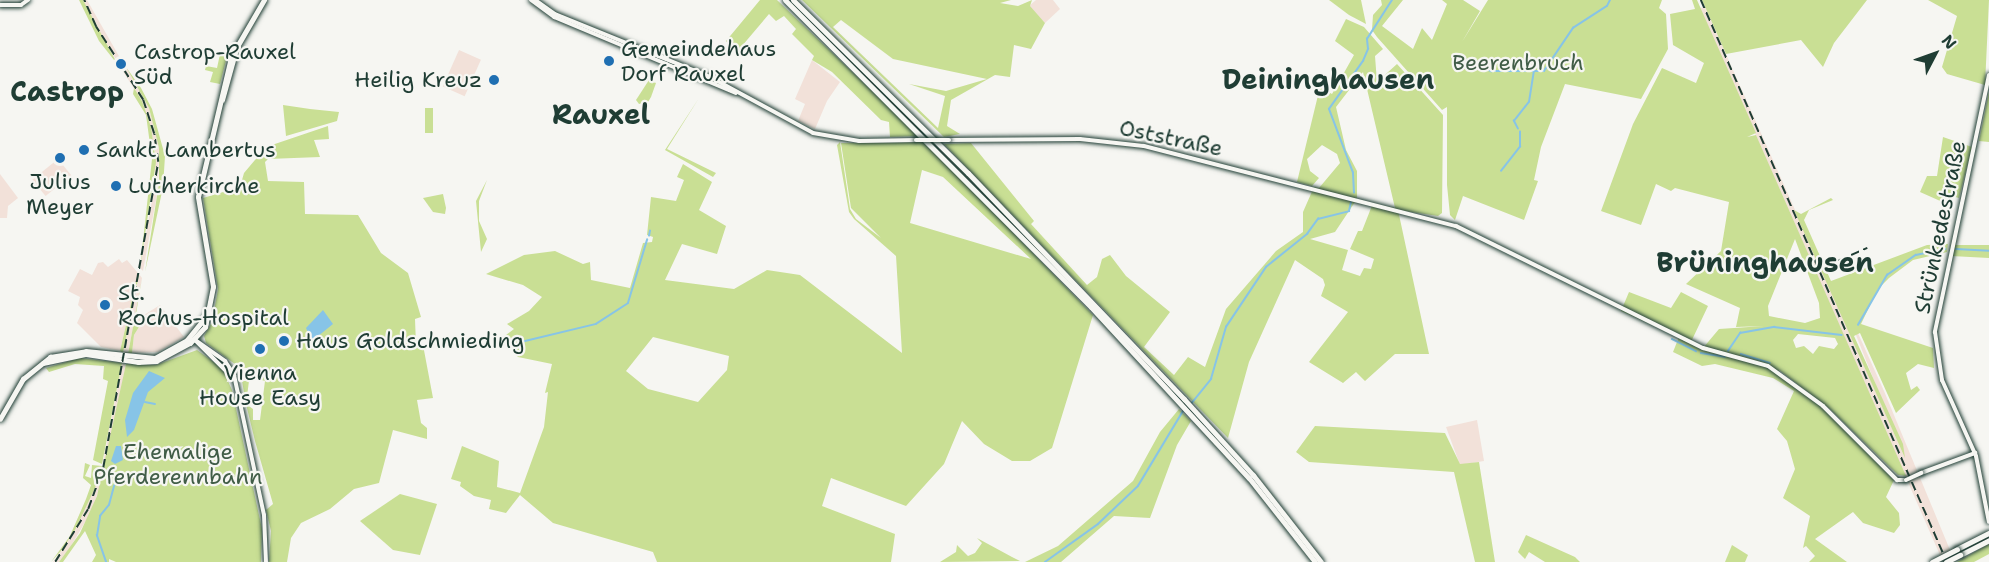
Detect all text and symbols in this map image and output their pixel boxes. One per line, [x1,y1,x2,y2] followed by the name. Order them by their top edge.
[1905,24,1965,84] north arrow
[1937,30,1961,54] text: N
[621,35,776,86] place label: Gemeindehaus Dorf Rauxel
[134,38,296,90] place label: Castrop-Rauxel Süd
[1452,50,1584,76] park label: Beerenbruch
[602,54,616,68] marker: Gemeindehaus Dorf Rauxel
[112,55,130,73] marker: Castrop-Rauxel Süd
[1222,62,1434,96] district label: Deininghausen
[354,67,482,93] place label: Heilig Kreuz
[487,73,501,87] marker: Heilig Kreuz
[10,74,124,108] district label: Castrop
[552,97,650,131] district label: Rauxel
[1117,114,1225,162] street label: Oststraße
[96,137,276,163] place label: Sankt Lambertus
[1909,138,1971,316] street label: Strünkedestraße
[77,143,91,157] marker: Sankt Lambertus
[53,151,67,165] marker: Julius Meyer
[26,168,94,220] place label: Julius Meyer
[128,173,260,199] place label: Lutherkirche
[109,179,123,193] marker: Lutherkirche
[1656,245,1874,279] district label: Brüninghausen
[118,279,289,330] place label: St. Rochus-Hospital
[96,296,114,314] marker: St. Rochus-Hospital
[296,328,524,354] place label: Haus Goldschmieding
[277,334,291,348] marker: Haus Goldschmieding
[253,342,267,356] marker: Vienna House Easy
[199,359,321,410] place label: Vienna House Easy
[94,438,262,490] park label: Ehemalige Pferderennbahn

